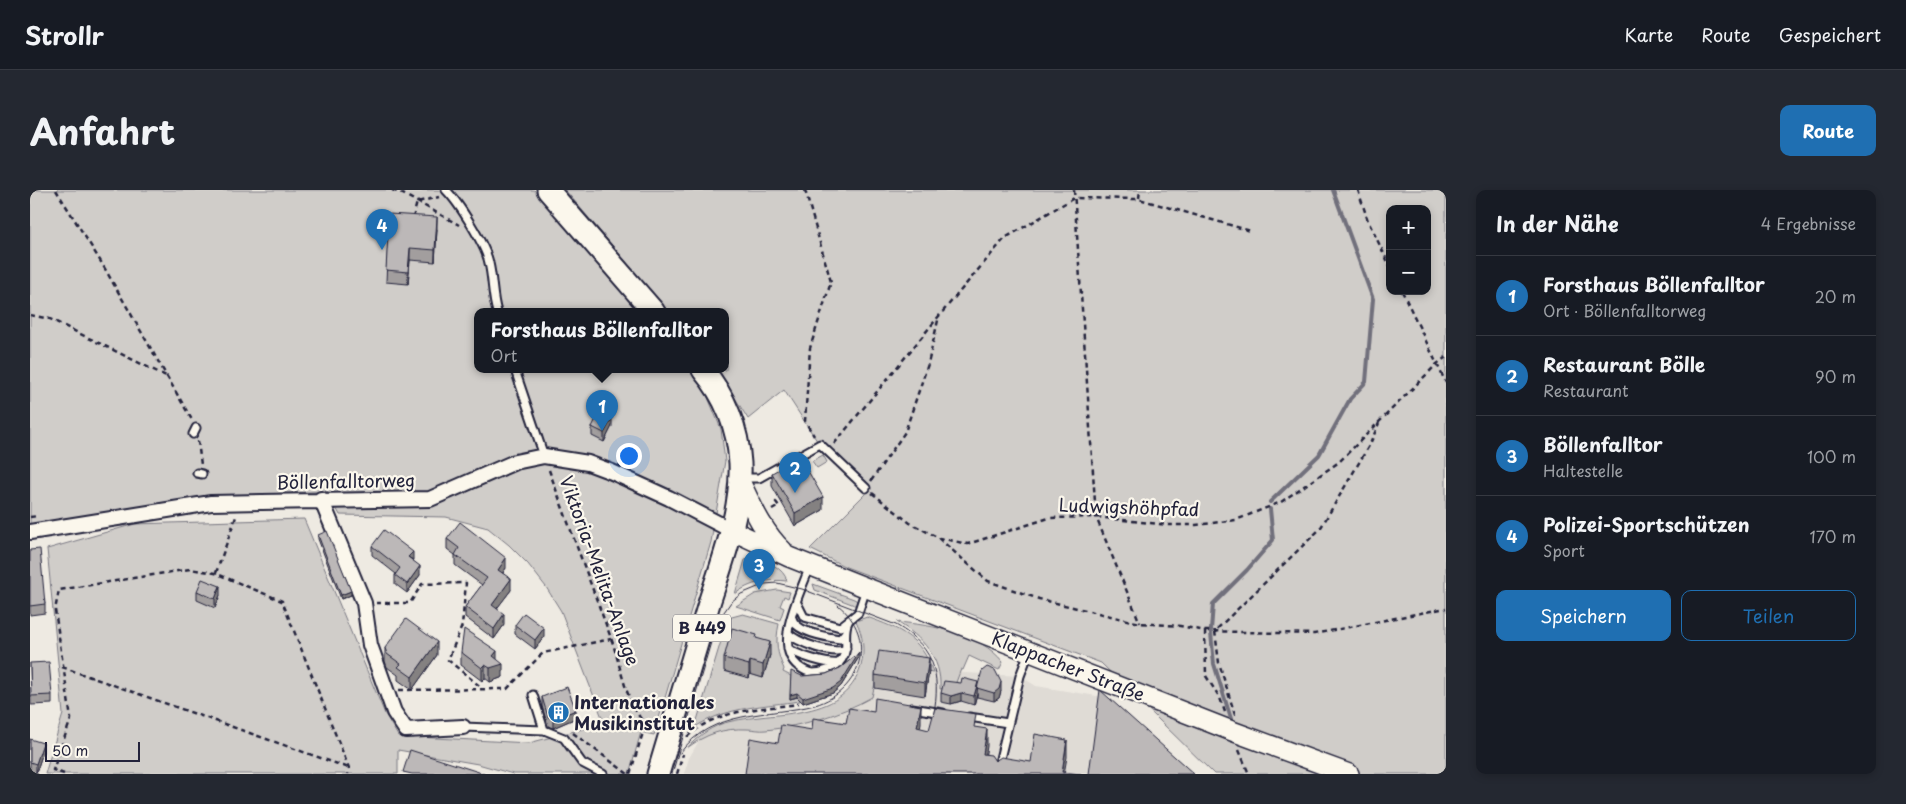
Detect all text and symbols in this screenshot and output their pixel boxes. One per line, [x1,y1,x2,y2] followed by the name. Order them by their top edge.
[25,17,104,53] text: Strollr
[1625,21,1673,48] text: Karte
[1701,21,1751,48] text: Route
[1779,21,1881,48] text: Gespeichert
[30,104,175,157] text: Anfahrt
[1780,105,1876,156] button: Route
[1386,205,1431,295] map controls
[1386,205,1431,250] button: +
[1496,207,1618,239] text: In der Nähe
[366,209,398,250] pin: 4
[1761,211,1856,235] text: 4 Ergebnisse
[1386,250,1431,295] button: −
[1543,270,1765,298] text: Forsthaus Böllenfalltor
[1508,284,1516,308] text: 1
[1815,284,1856,308] text: 20 m
[1543,298,1706,322] text: Ort · Böllenfalltorweg
[474,308,729,373] popup
[491,315,712,343] text: Forsthaus Böllenfalltor
[491,343,517,367] text: Ort
[1543,350,1705,378] text: Restaurant Bölle
[1506,364,1518,388] text: 2
[1815,364,1856,388] text: 90 m
[1543,378,1629,402] text: Restaurant
[586,390,618,431] pin: 1
[1543,430,1663,458] text: Böllenfalltor
[616,443,642,469] your location
[1507,444,1517,468] text: 3
[1807,444,1856,468] text: 100 m
[779,452,811,493] pin: 2
[1543,458,1623,482] text: Haltestelle
[276,466,416,495] street label: Böllenfalltorweg
[554,472,647,669] street label: Viktoria-Melita-Anlage
[1058,491,1200,522] street label: Ludwigshöhpfad
[1543,510,1749,538] text: Polizei-Sportschützen
[1507,524,1517,548] text: 4
[1810,524,1856,548] text: 170 m
[1543,538,1585,562] text: Sport
[743,549,775,590] pin: 3
[1496,590,1671,641] button: Speichern
[1681,590,1856,641] button: Teilen
[673,614,731,642] road number: B 449
[988,624,1149,707] street label: Klappacher Straße
[574,688,715,736] place label: Internationales Musikinstitut
[546,701,570,725] building icon: Internationales Musikinstitut
[45,739,140,762] scale bar
[52,740,88,761] text: 50 m

